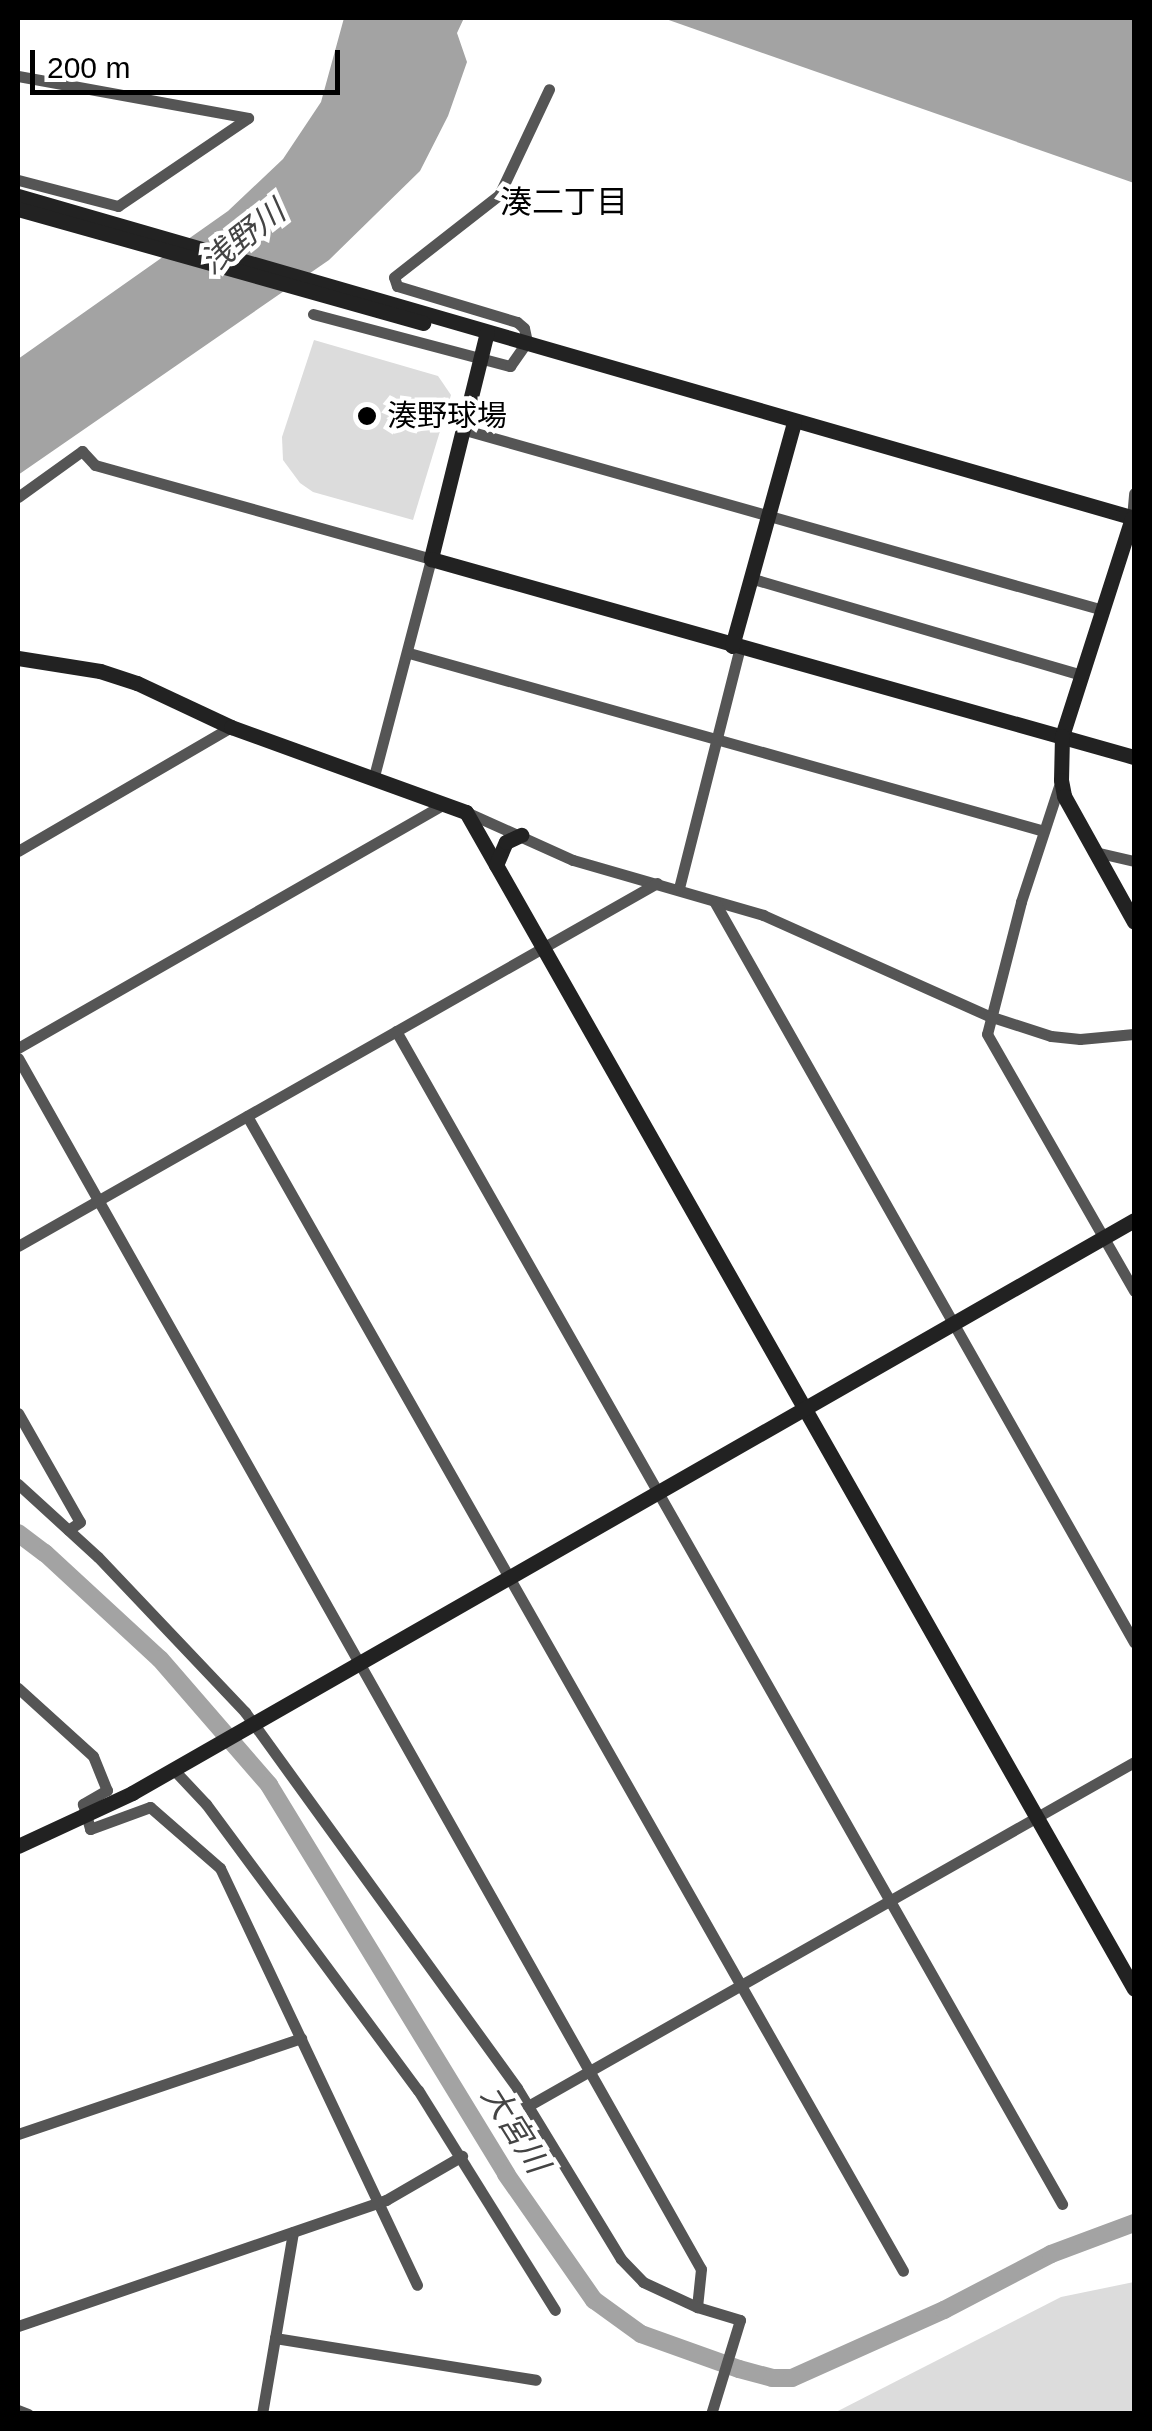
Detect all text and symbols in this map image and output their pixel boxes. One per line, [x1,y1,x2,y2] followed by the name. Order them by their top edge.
[35,30,345,92] scale bar
[47,51,130,84] text: 200 m
[500,183,628,221] district label: 湊二丁目
[193,192,293,282] water label: 浅野川
[387,398,507,434] place label: 湊野球場
[356,405,378,427] marker: 湊野球場
[473,2078,557,2180] water label: 大宮川

